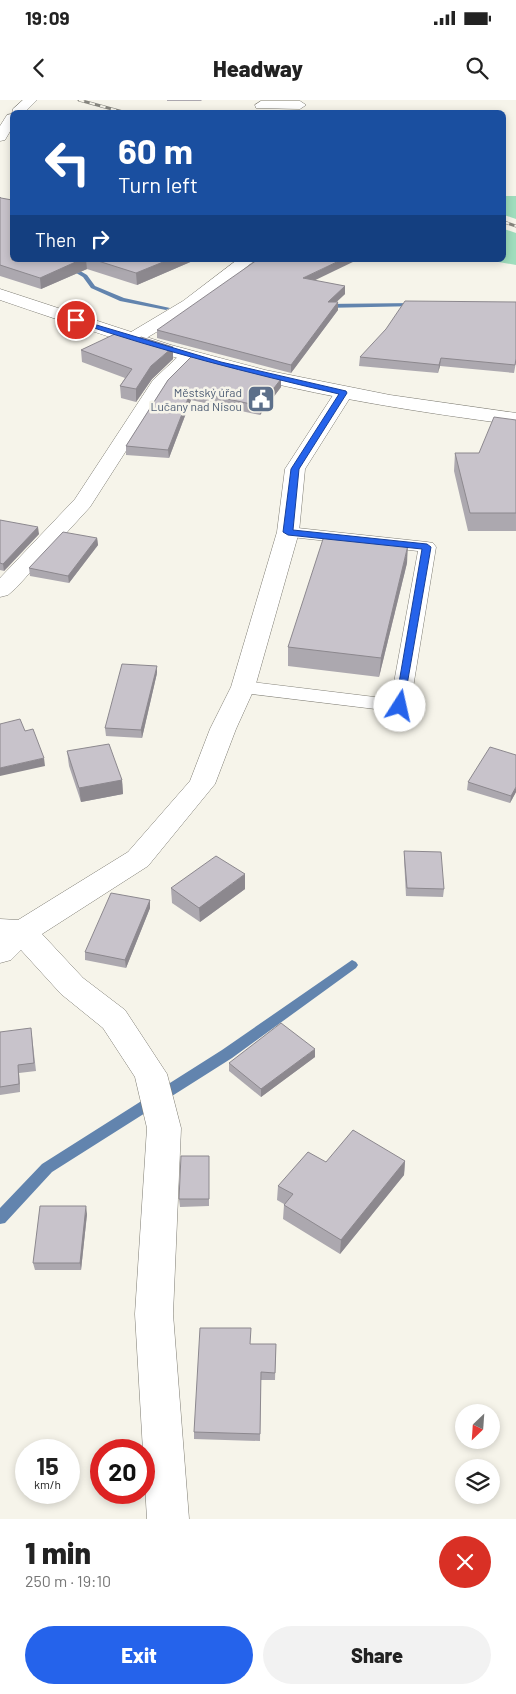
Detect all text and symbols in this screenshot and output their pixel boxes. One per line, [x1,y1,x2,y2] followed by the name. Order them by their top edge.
[25,6,70,29] text: 19:09
[25,54,53,82] icon: back
[463,54,491,82] icon: search
[213,55,303,81] text: Headway
[118,129,193,171] text: 60 m
[35,130,100,195] icon: left
[118,171,198,197] text: Turn left
[86,225,114,253] icon: right
[35,228,76,251] text: Then
[55,299,97,341] pin
[62,306,90,334] icon: arrive
[246,384,276,414] public building icon: Městský úřad Lučany nad Nisou
[151,385,242,413] place label: Městský úřad Lučany nad Nisou
[373,679,425,731] position arrow
[455,1404,500,1449] north arrow
[455,1404,500,1504] map controls
[90,1439,155,1504] speed limit sign: 20
[36,1450,59,1480] text: 15
[455,1459,500,1504] button: layers
[34,1477,61,1491] text: km/h
[25,1534,91,1570] text: 1 min
[439,1536,491,1588] button: close
[25,1571,111,1590] text: 250 m · 19:10
[25,1626,253,1684] button: Exit
[263,1626,491,1684] button: Share

